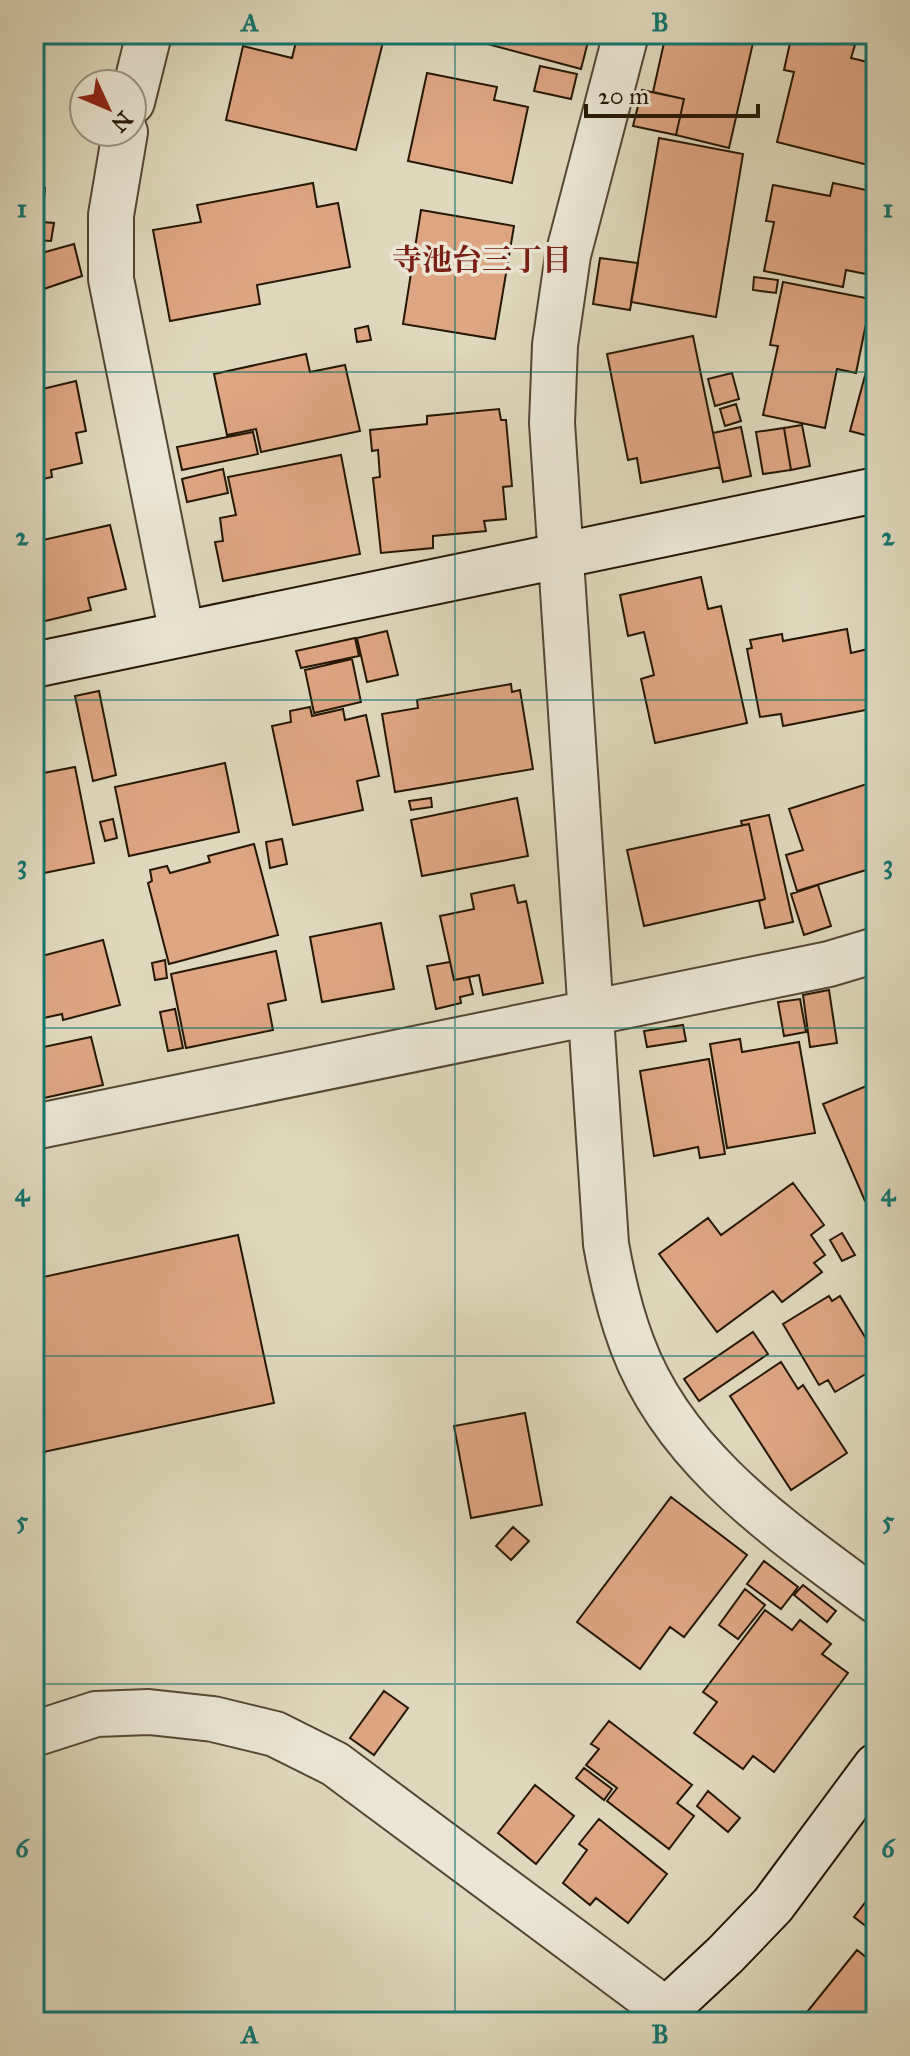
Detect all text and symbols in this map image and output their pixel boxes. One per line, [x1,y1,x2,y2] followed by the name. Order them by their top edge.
[239,6,259,38] text: A
[651,6,669,38] text: B
[68,68,148,148] north arrow
[586,68,758,118] scale bar
[598,81,649,111] text: 20 m
[106,105,138,138] text: N
[17,192,27,224] text: 1
[883,192,893,224] text: 1
[392,242,572,278] district label: 寺池台三丁目
[16,520,30,552] text: 2
[882,520,896,552] text: 2
[17,848,27,880] text: 3
[883,848,893,880] text: 3
[15,1176,31,1208] text: 4
[881,1176,897,1208] text: 4
[16,1504,29,1536] text: 5
[882,1504,895,1536] text: 5
[15,1832,30,1864] text: 6
[881,1832,896,1864] text: 6
[239,2018,259,2050] text: A
[651,2018,669,2050] text: B

